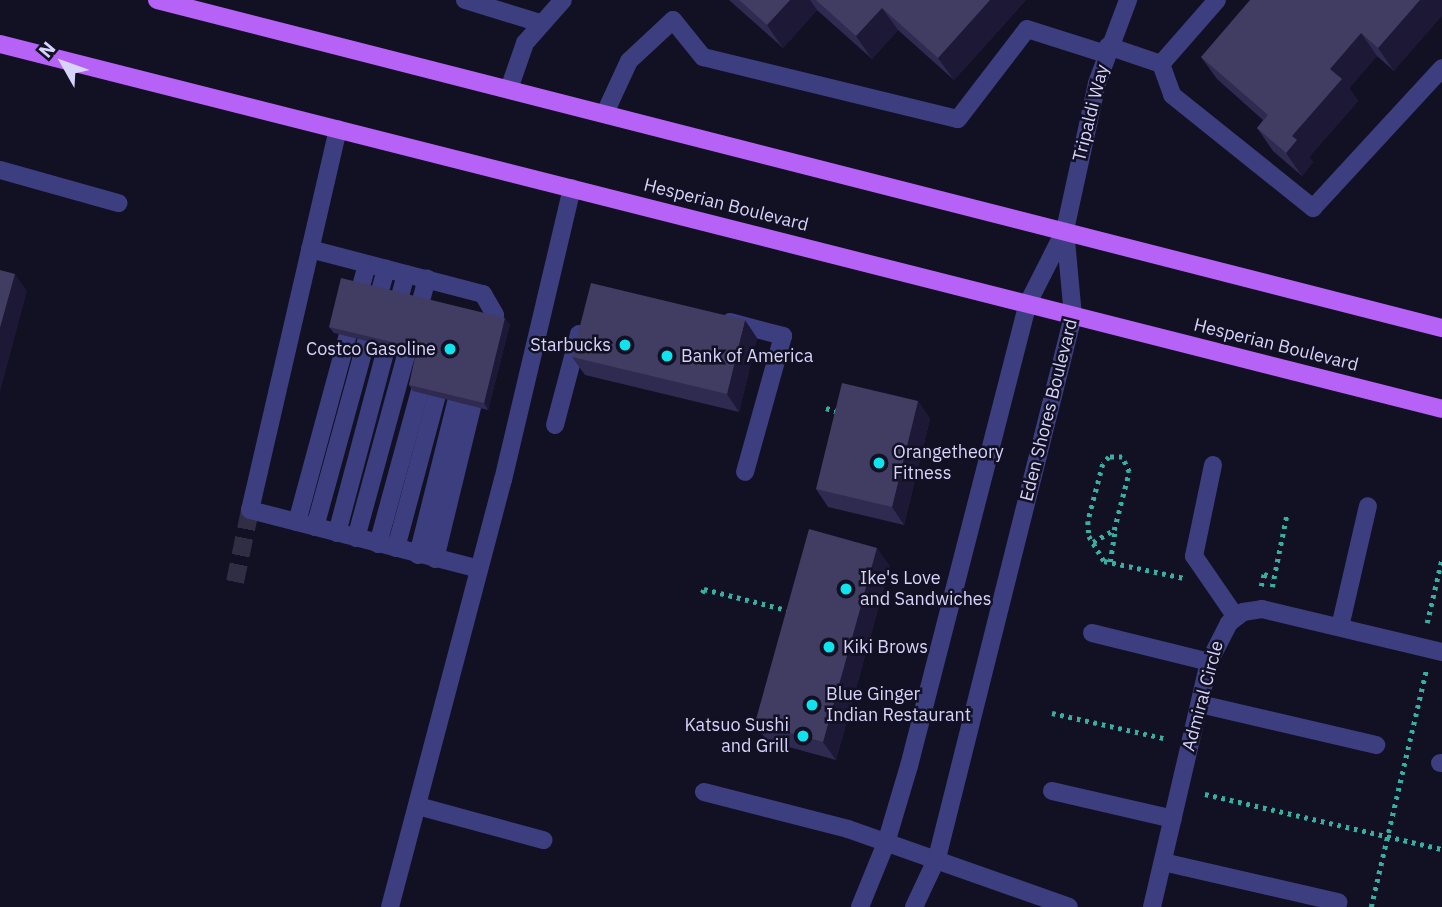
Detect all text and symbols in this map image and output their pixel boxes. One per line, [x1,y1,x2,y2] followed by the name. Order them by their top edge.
[28,28,98,98] north arrow
[33,37,61,62] text: N
[1069,62,1113,164] street label: Tripaldi Way
[641,174,811,236] street label: Hesperian Boulevard
[1191,314,1361,376] street label: Hesperian Boulevard
[1016,317,1082,503] street label: Eden Shores Boulevard
[530,334,611,356] place label: Starbucks
[617,337,633,353] marker: Starbucks
[306,338,436,360] place label: Costco Gasoline
[442,341,458,357] marker: Costco Gasoline
[681,345,813,367] place label: Bank of America
[659,348,675,364] marker: Bank of America
[893,442,1004,484] place label: Orangetheory Fitness
[871,455,887,471] marker: Orangetheory Fitness
[860,568,992,610] place label: Ike's Love and Sandwiches
[838,581,854,597] marker: Ike's Love and Sandwiches
[843,636,928,658] place label: Kiki Brows
[1178,638,1228,754] street label: Admiral Circle
[821,639,837,655] marker: Kiki Brows
[826,684,971,726] place label: Blue Ginger Indian Restaurant
[804,697,820,713] marker: Blue Ginger Indian Restaurant
[684,715,789,758] place label: Katsuo Sushi and Grill
[795,728,811,744] marker: Katsuo Sushi and Grill

